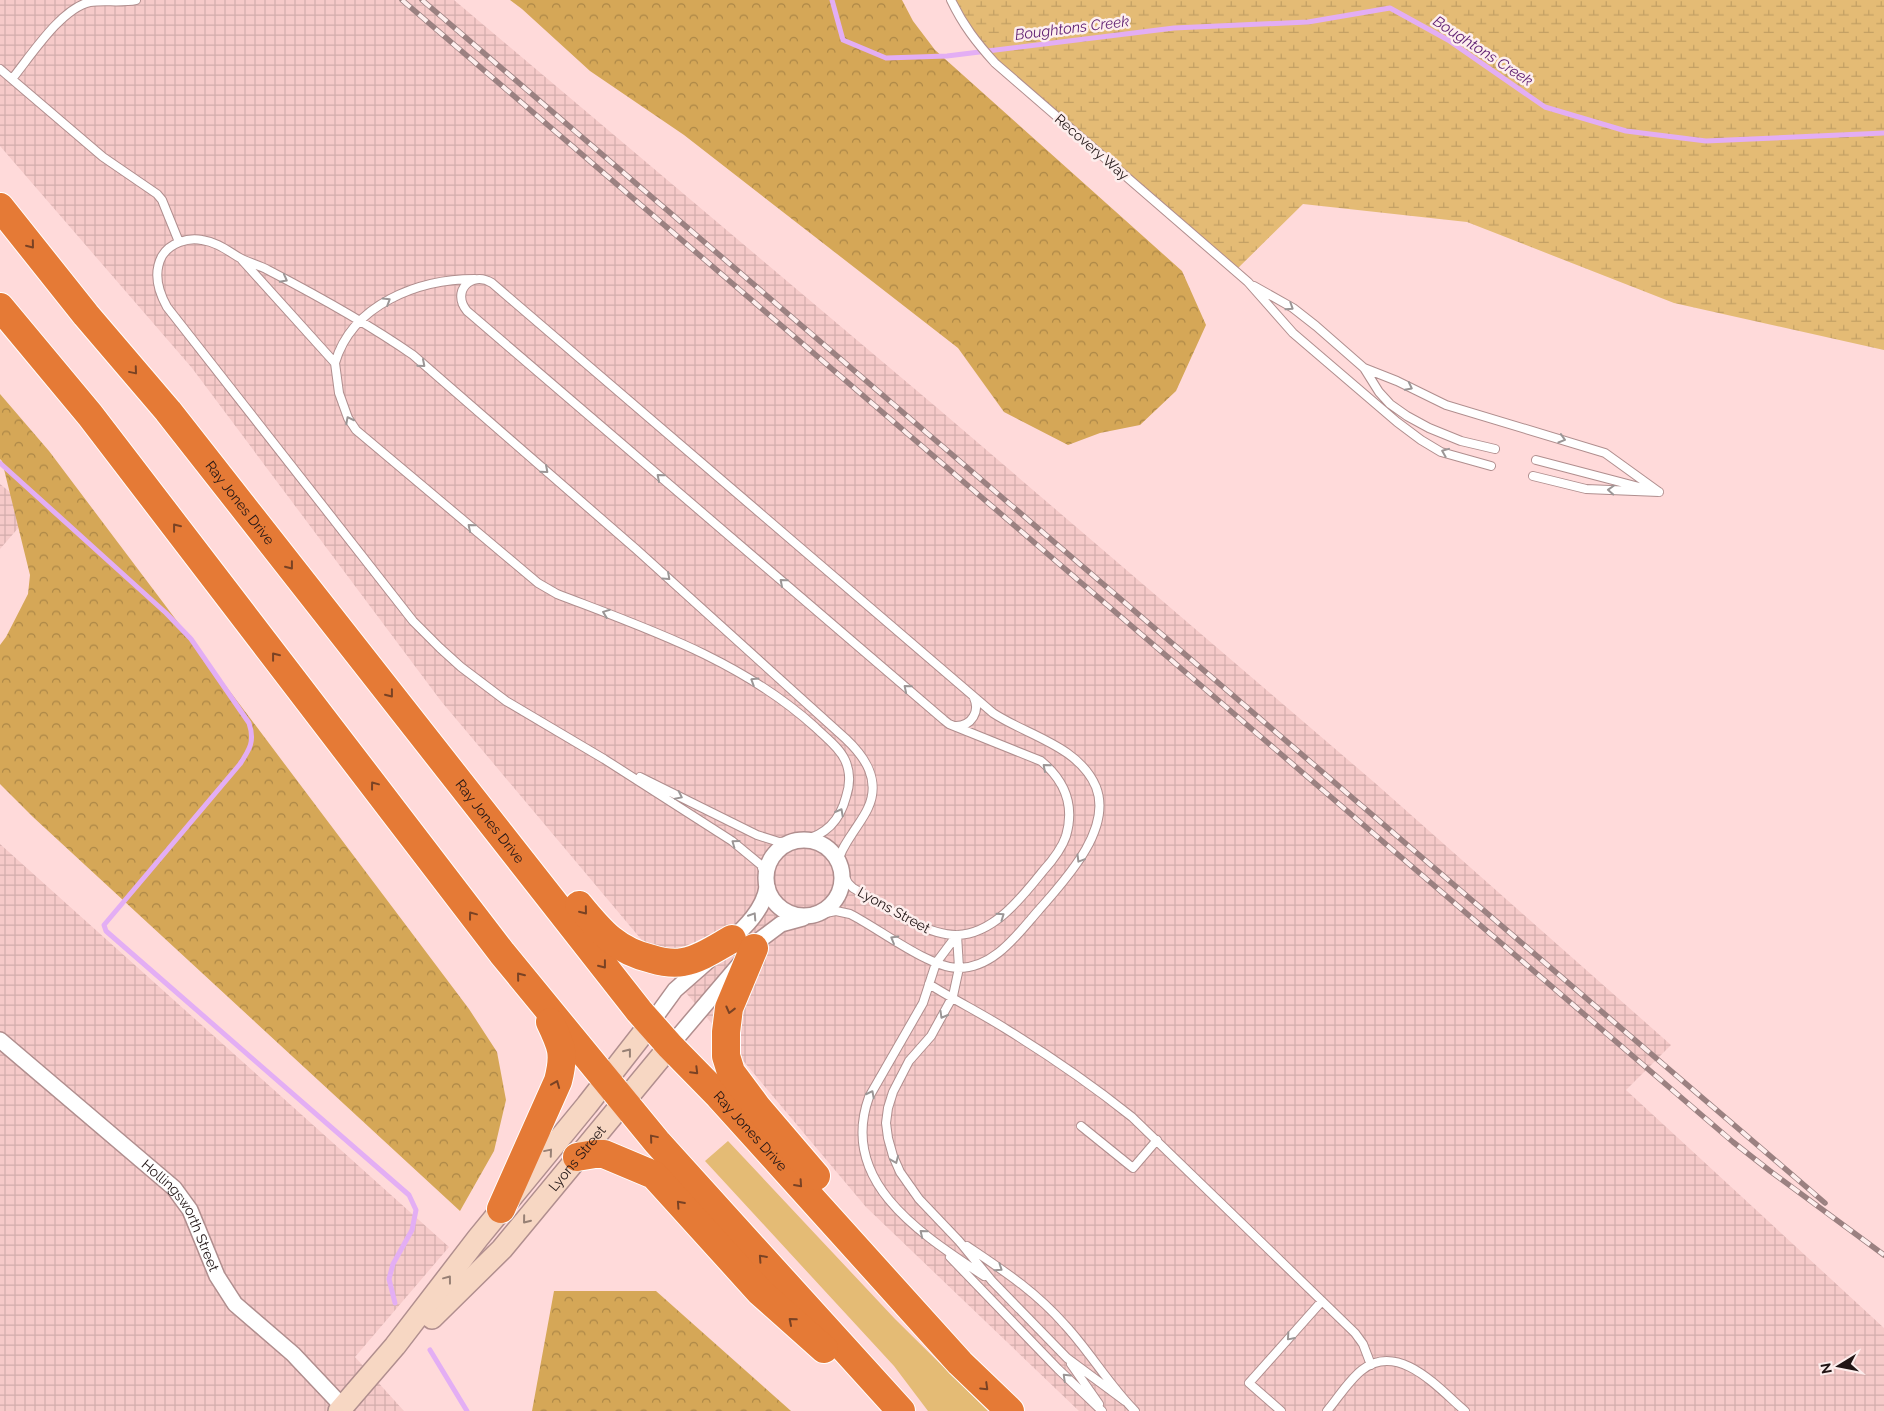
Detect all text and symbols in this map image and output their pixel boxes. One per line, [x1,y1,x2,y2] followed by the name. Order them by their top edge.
[1014,12,1130,44] water label: Boughtons Creek
[1430,12,1536,90] water label: Boughtons Creek
[1052,111,1132,184] street label: Recovery Way
[25,239,34,248] one-way arrow
[279,272,288,282] one-way arrow
[382,297,391,307] one-way arrow
[1285,301,1294,310] one-way arrow
[417,358,426,367] one-way arrow
[128,365,136,374] one-way arrow
[1404,381,1413,391] one-way arrow
[345,416,355,425] one-way arrow
[1558,434,1566,444] one-way arrow
[1441,448,1450,459] one-way arrow
[202,458,278,548] street label: Ray Jones Drive
[539,465,548,473] one-way arrow
[656,473,665,482] one-way arrow
[1606,484,1614,495] one-way arrow
[173,523,182,533] one-way arrow
[467,523,476,532] one-way arrow
[284,560,292,569] one-way arrow
[662,572,671,581] one-way arrow
[780,579,789,588] one-way arrow
[602,609,611,619] one-way arrow
[272,652,281,662] one-way arrow
[750,677,759,687] one-way arrow
[903,685,912,694] one-way arrow
[384,688,392,697] one-way arrow
[1043,763,1052,772] one-way arrow
[452,776,528,866] street label: Ray Jones Drive
[371,782,379,791] one-way arrow
[674,790,683,800] one-way arrow
[834,808,844,817] one-way arrow
[731,840,741,849] one-way arrow
[1076,853,1086,862] one-way arrow
[855,884,933,937] street label: Lyons Street
[579,905,587,914] one-way arrow
[469,911,478,921] one-way arrow
[747,912,756,921] one-way arrow
[995,912,1004,922] one-way arrow
[890,935,899,945] one-way arrow
[598,959,606,968] one-way arrow
[517,973,525,982] one-way arrow
[725,1005,736,1014] one-way arrow
[939,1010,949,1019] one-way arrow
[622,1048,631,1058] one-way arrow
[689,1065,698,1074] one-way arrow
[550,1080,560,1089] one-way arrow
[710,1088,791,1174] street label: Ray Jones Drive
[865,1090,875,1099] one-way arrow
[545,1122,609,1194] street label: Lyons Street
[651,1135,659,1144] one-way arrow
[543,1148,552,1157] one-way arrow
[889,1155,900,1164] one-way arrow
[139,1156,222,1274] street label: Hollingsworth Street
[793,1178,802,1187] one-way arrow
[677,1200,686,1209] one-way arrow
[523,1214,531,1223] one-way arrow
[920,1230,929,1239] one-way arrow
[759,1255,768,1264] one-way arrow
[994,1262,1003,1271] one-way arrow
[442,1276,450,1285] one-way arrow
[789,1318,798,1327] one-way arrow
[1286,1332,1295,1341] one-way arrow
[1814,1341,1864,1391] north arrow
[1817,1362,1835,1375] text: N
[1063,1374,1072,1383] one-way arrow
[979,1381,988,1390] one-way arrow

